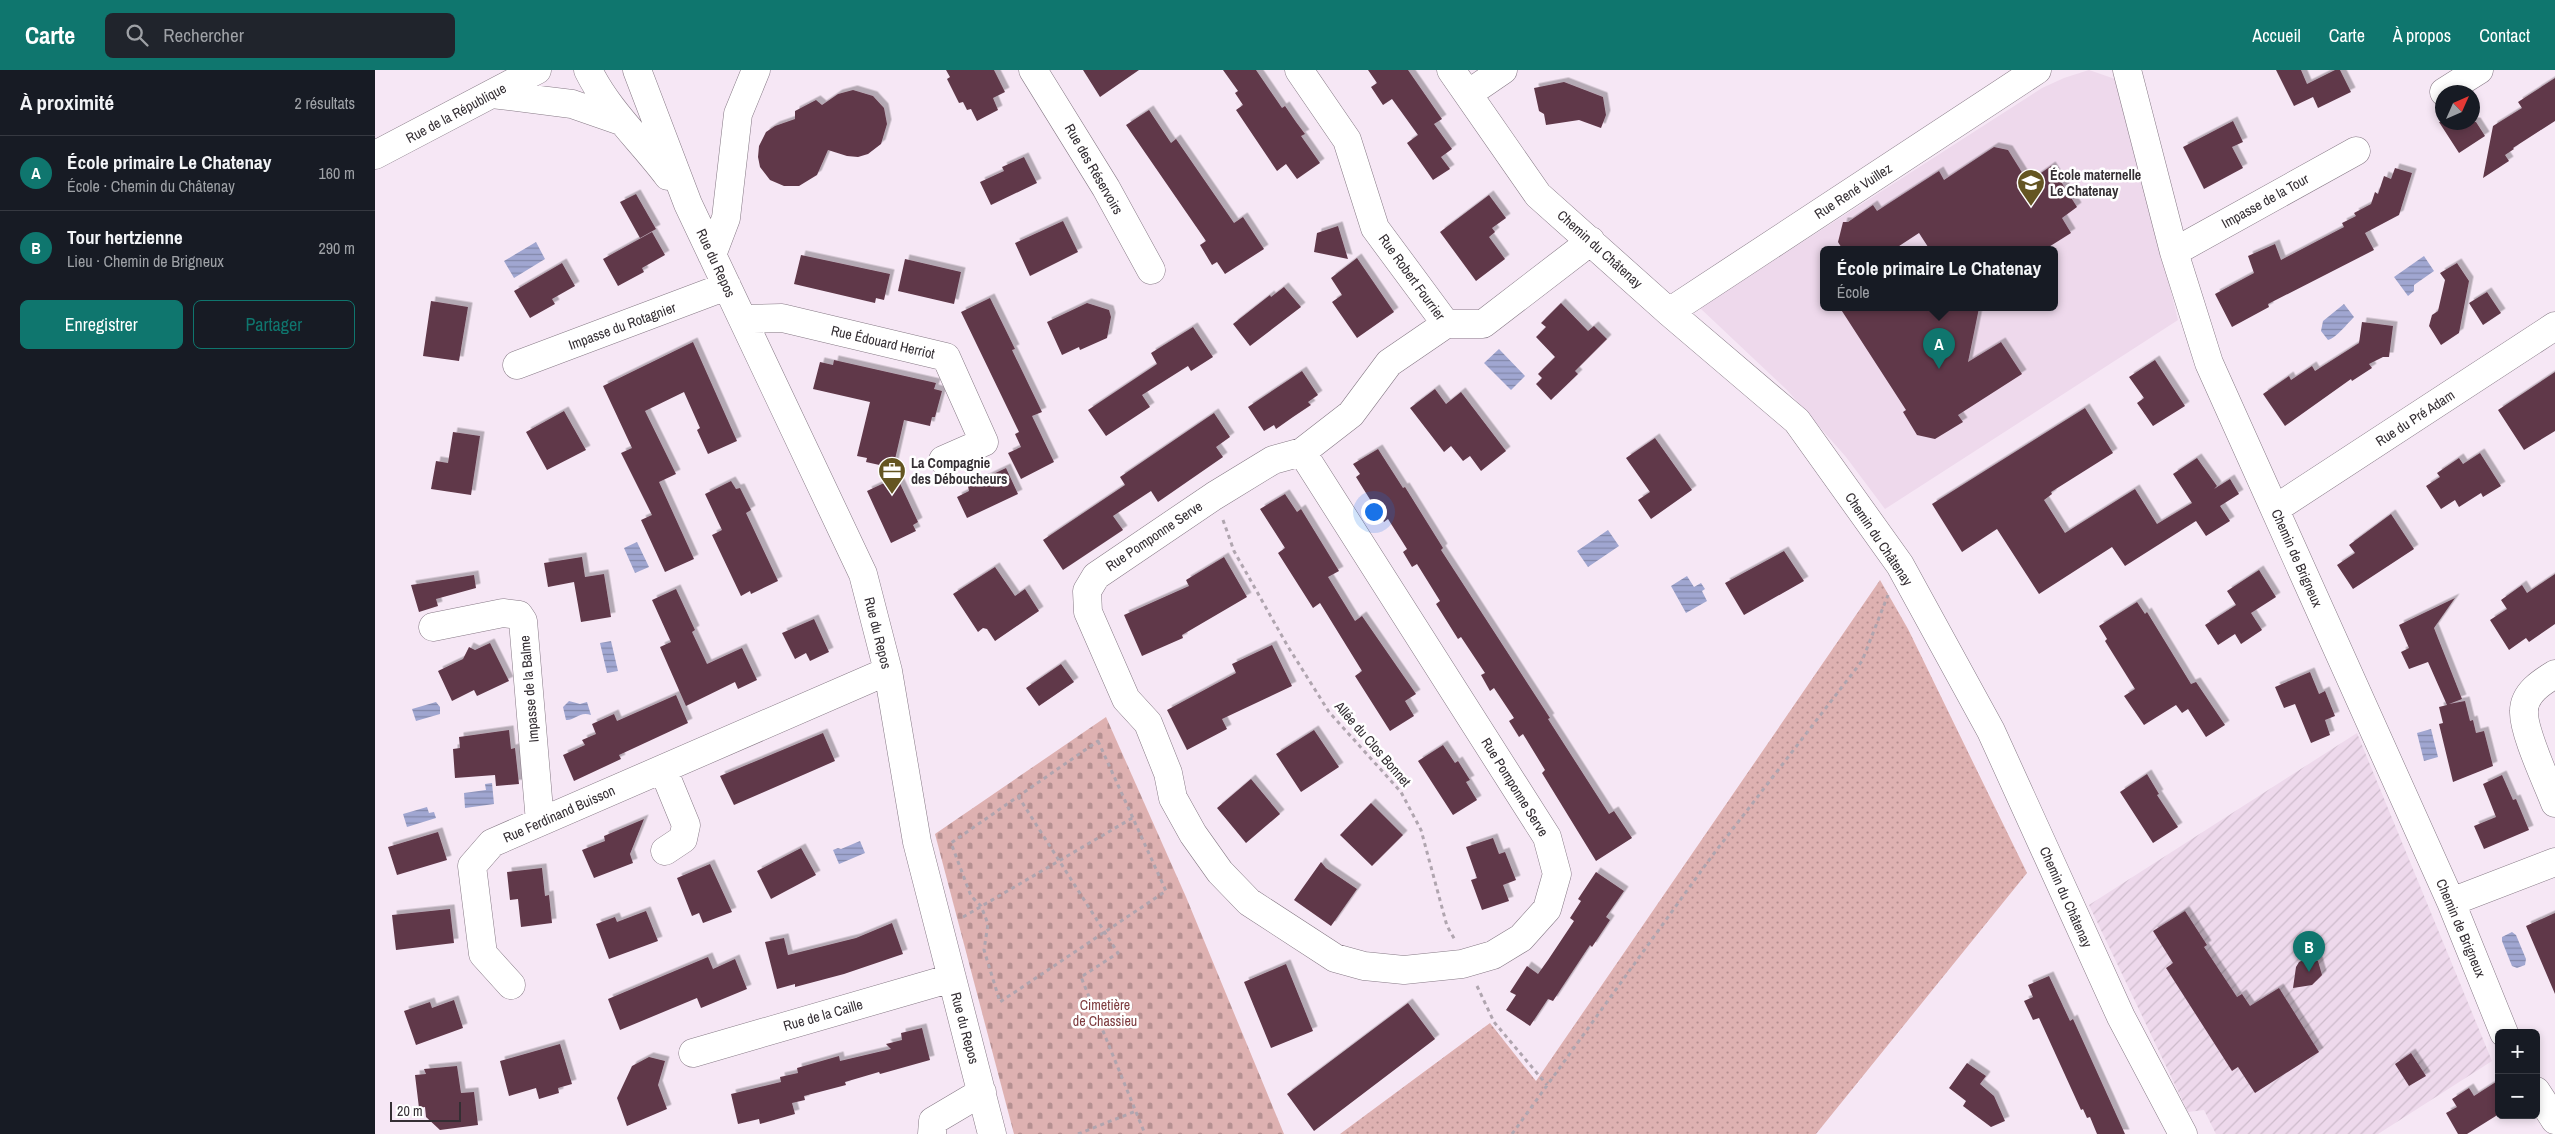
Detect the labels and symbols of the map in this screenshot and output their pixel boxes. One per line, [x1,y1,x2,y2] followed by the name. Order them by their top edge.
[403,79,509,147] street label: Rue de la République
[2435,85,2480,130] north arrow
[1061,121,1127,218] street label: Rue des Réservoirs
[1811,159,1895,223] street label: Rue René Vuillez
[2050,166,2141,200] place label: École maternelle Le Chatenay
[2016,168,2046,207] school or university icon: École maternelle Le Chatenay
[2218,170,2312,232] street label: Impasse de la Tour
[1554,206,1647,292] street label: Chemin du Châtenay
[692,226,740,300] street label: Rue du Repos
[1375,230,1449,324] street label: Rue Robert Fourrier
[566,298,678,354] street label: Impasse du Rotagnier
[829,321,937,363] street label: Rue Édouard Herriot
[1923,328,1955,369] pin: A
[2372,386,2458,450] street label: Rue du Pré Adam
[911,454,1007,488] place label: La Compagnie des Déboucheurs
[877,456,907,495] office icon: La Compagnie des Déboucheurs
[1841,489,1917,589] street label: Chemin du Châtenay
[1102,497,1206,575] street label: Rue Pomponne Serve
[1361,499,1387,525] your location
[2267,506,2327,610] street label: Chemin de Brigneux
[860,595,896,671] street label: Rue du Repos
[515,635,543,743] street label: Impasse de la Balme
[1330,697,1415,790] street label: Allée du Clos Bonnet
[1477,734,1553,840] street label: Rue Pomponne Serve
[500,781,618,847] street label: Rue Ferdinand Buisson
[2036,844,2096,950] street label: Chemin du Châtenay
[2432,876,2490,980] street label: Chemin de Brigneux
[2293,931,2325,972] pin: B
[947,990,983,1066] street label: Rue du Repos
[781,995,865,1035] street label: Rue de la Caille
[1073,996,1137,1030] park label: Cimetière de Chassieu
[390,1099,461,1122] scale bar

